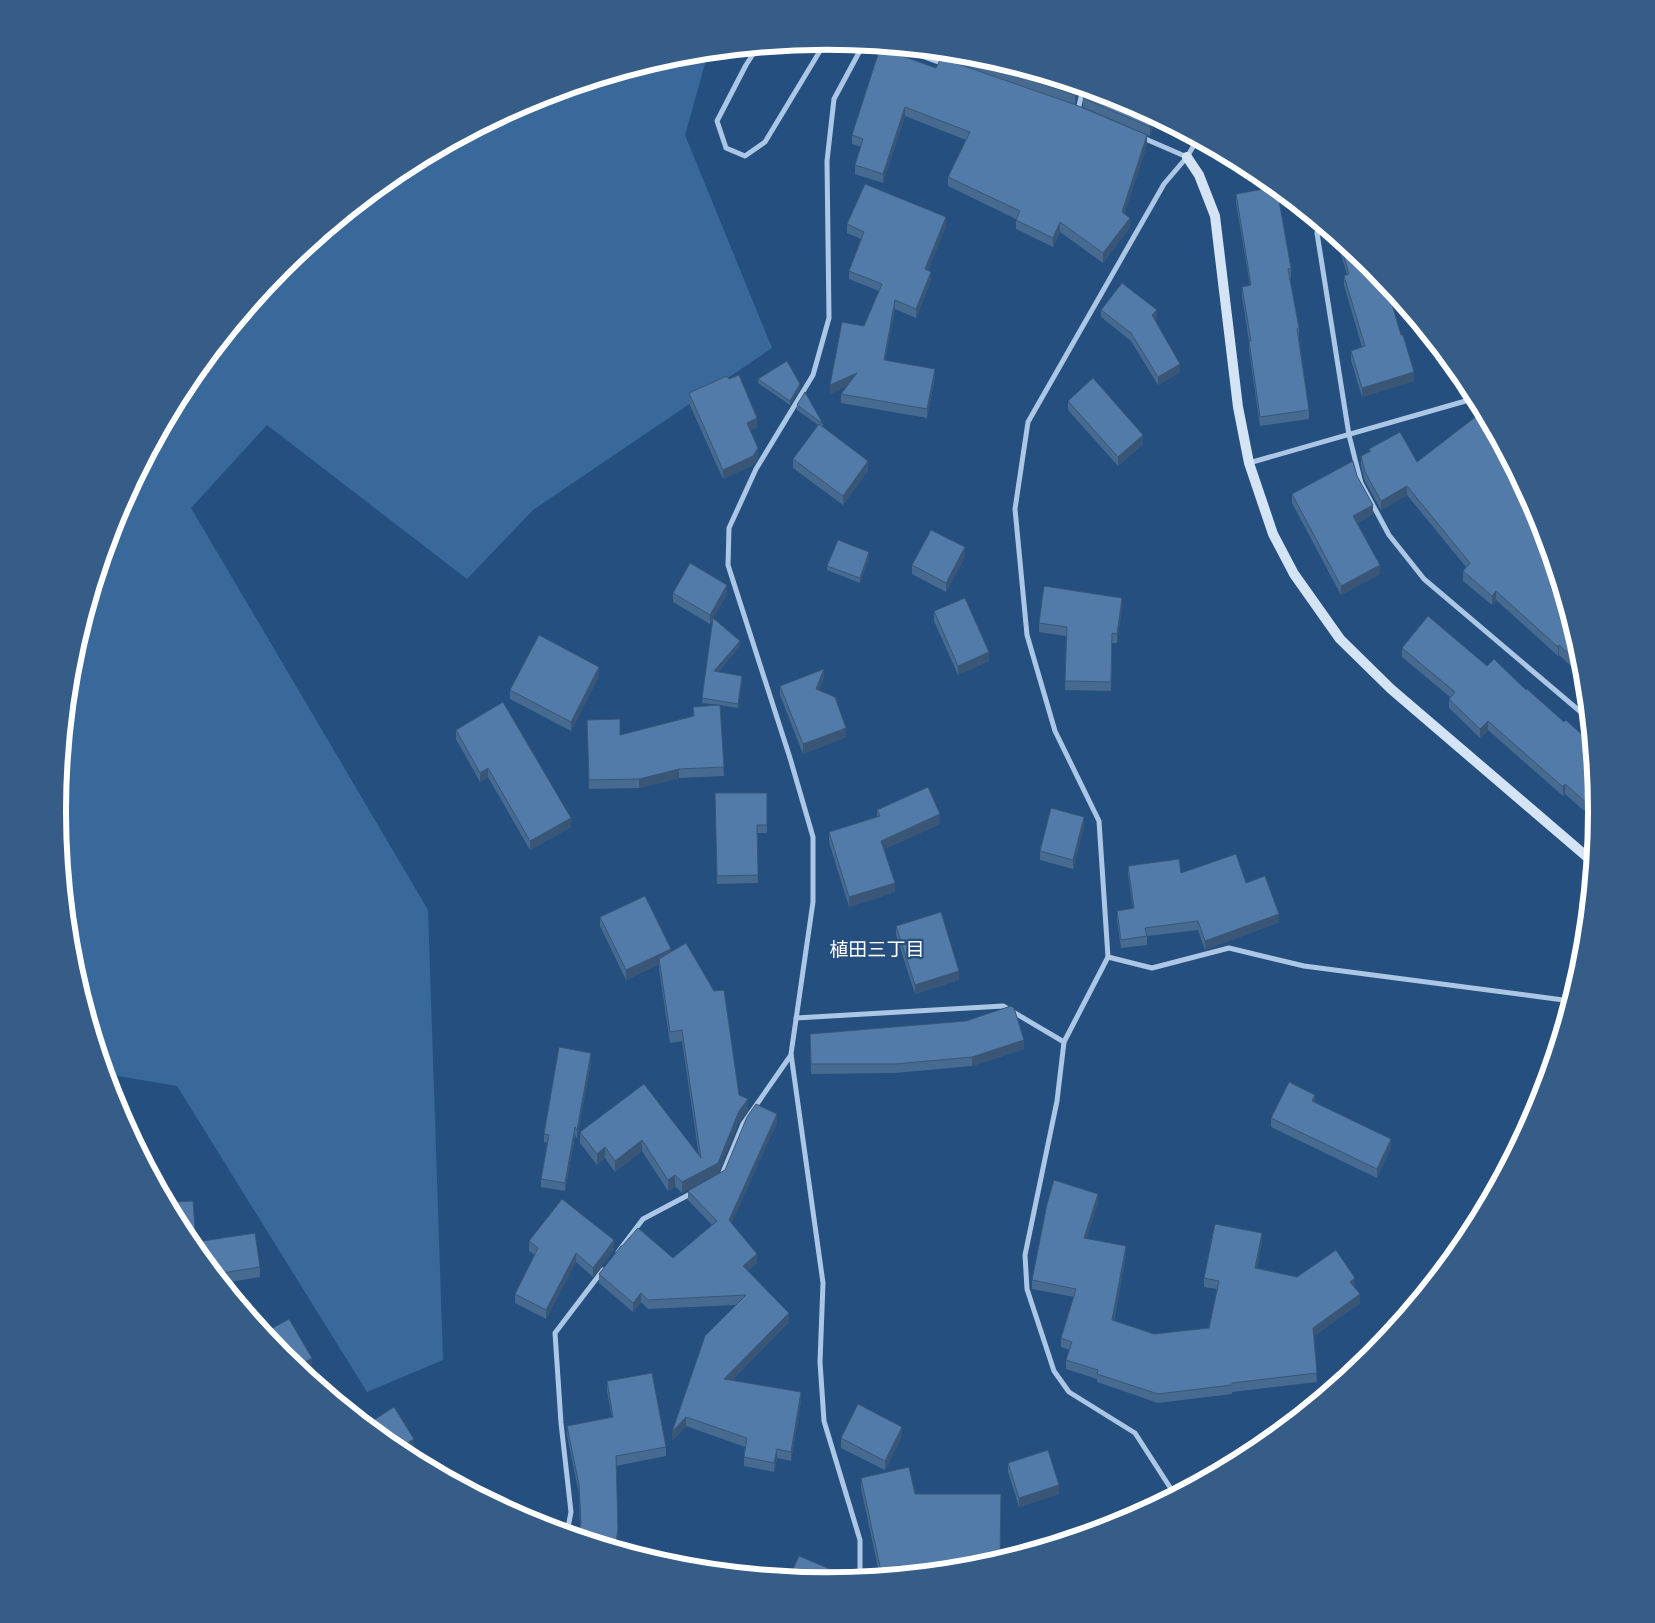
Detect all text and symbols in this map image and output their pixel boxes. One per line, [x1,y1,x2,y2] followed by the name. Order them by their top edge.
[829,936,925,962] district label: 植田三丁目

